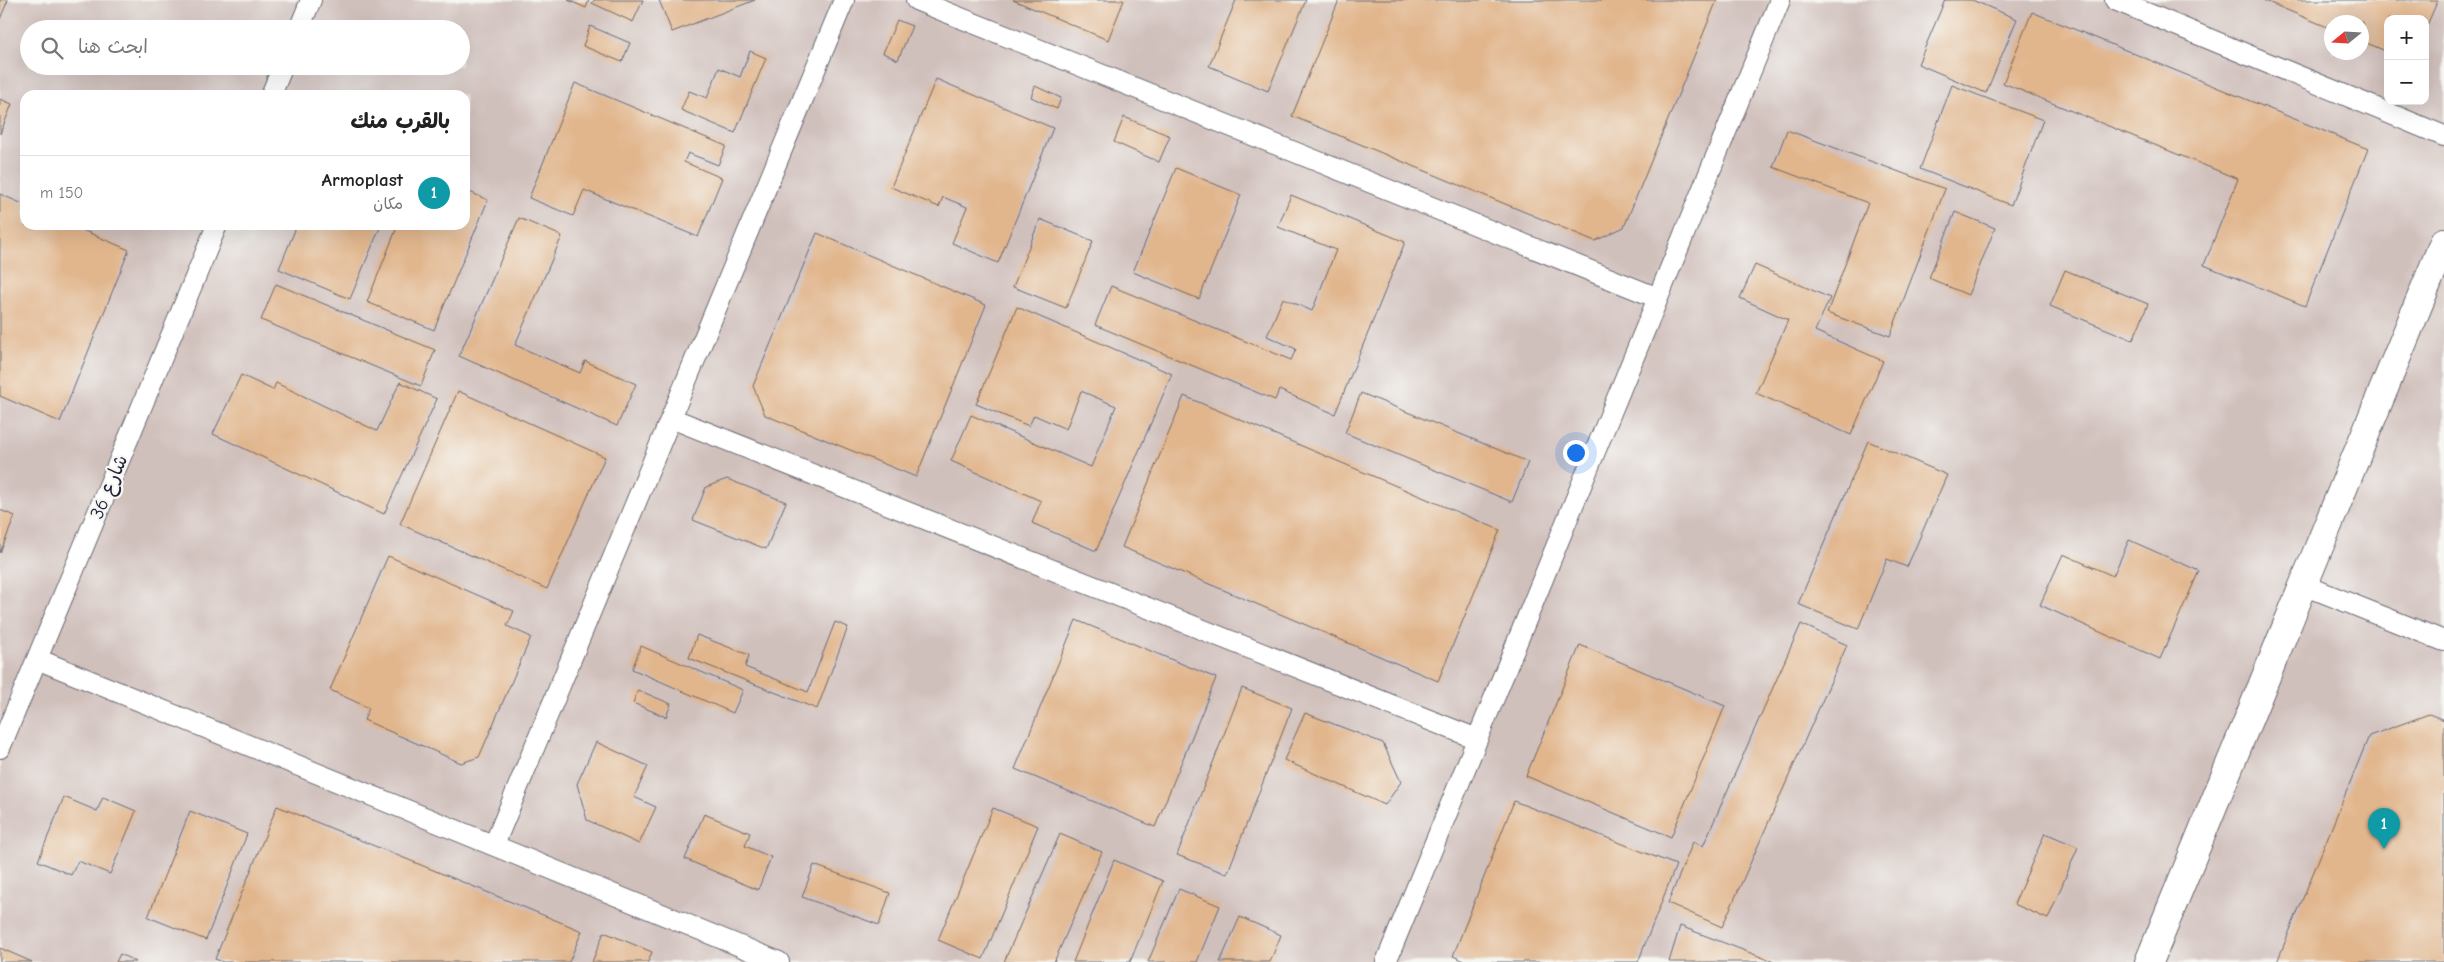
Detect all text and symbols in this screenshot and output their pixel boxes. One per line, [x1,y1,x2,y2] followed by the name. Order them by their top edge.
[2324,15,2369,60] north arrow
[2384,15,2429,105] map controls
[2384,15,2429,60] button: +
[20,20,470,75] search box
[38,34,66,62] icon: search
[78,36,148,58] text: ابحث هنا
[2384,60,2429,105] button: −
[350,109,450,133] text: بالقرب منك
[322,169,403,191] text: Armoplast
[40,184,83,202] text: 150 m
[431,184,437,202] text: 1
[373,195,403,213] text: مكان
[1563,440,1589,466] your location
[86,452,134,523] street label: شارع 36
[2368,808,2400,849] pin: 1

